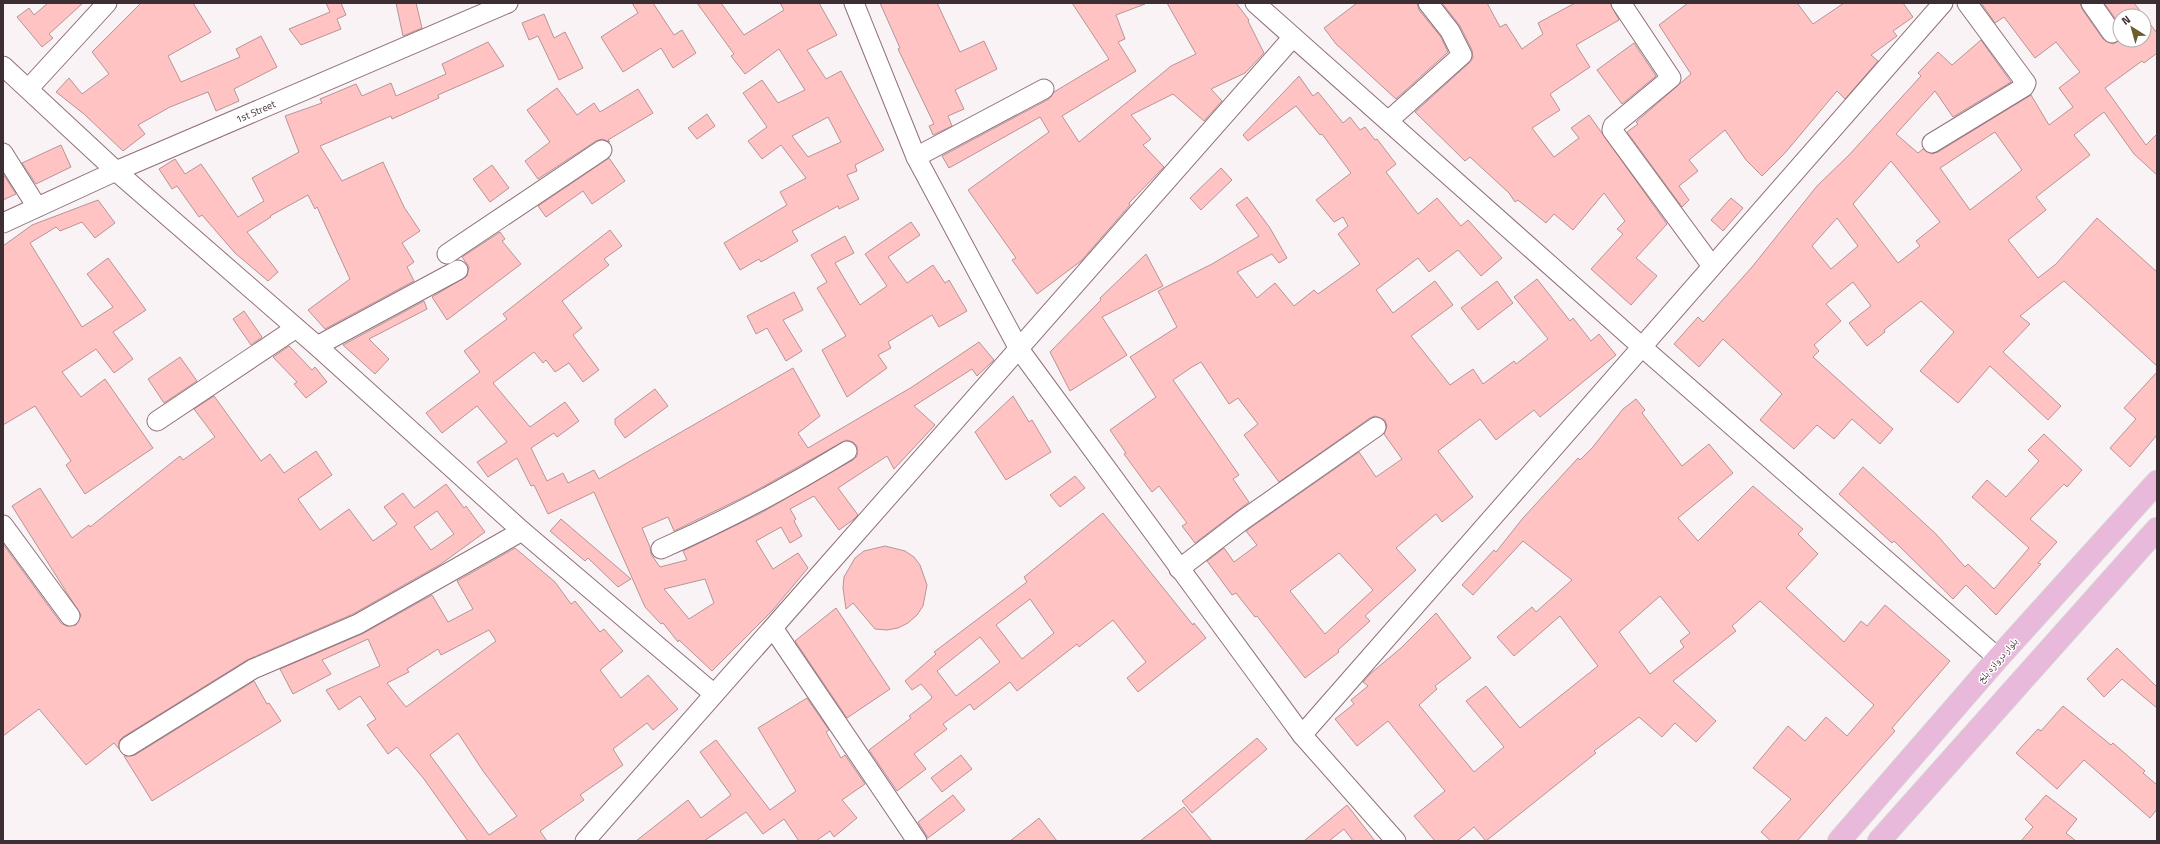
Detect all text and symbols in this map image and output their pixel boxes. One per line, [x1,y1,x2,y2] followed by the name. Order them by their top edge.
[2112,8,2152,48] north arrow
[2118,11,2134,29] text: N
[233,96,278,127] street label: 1st Street
[1974,634,2021,686] street label: بلوار دروازه بلخ

